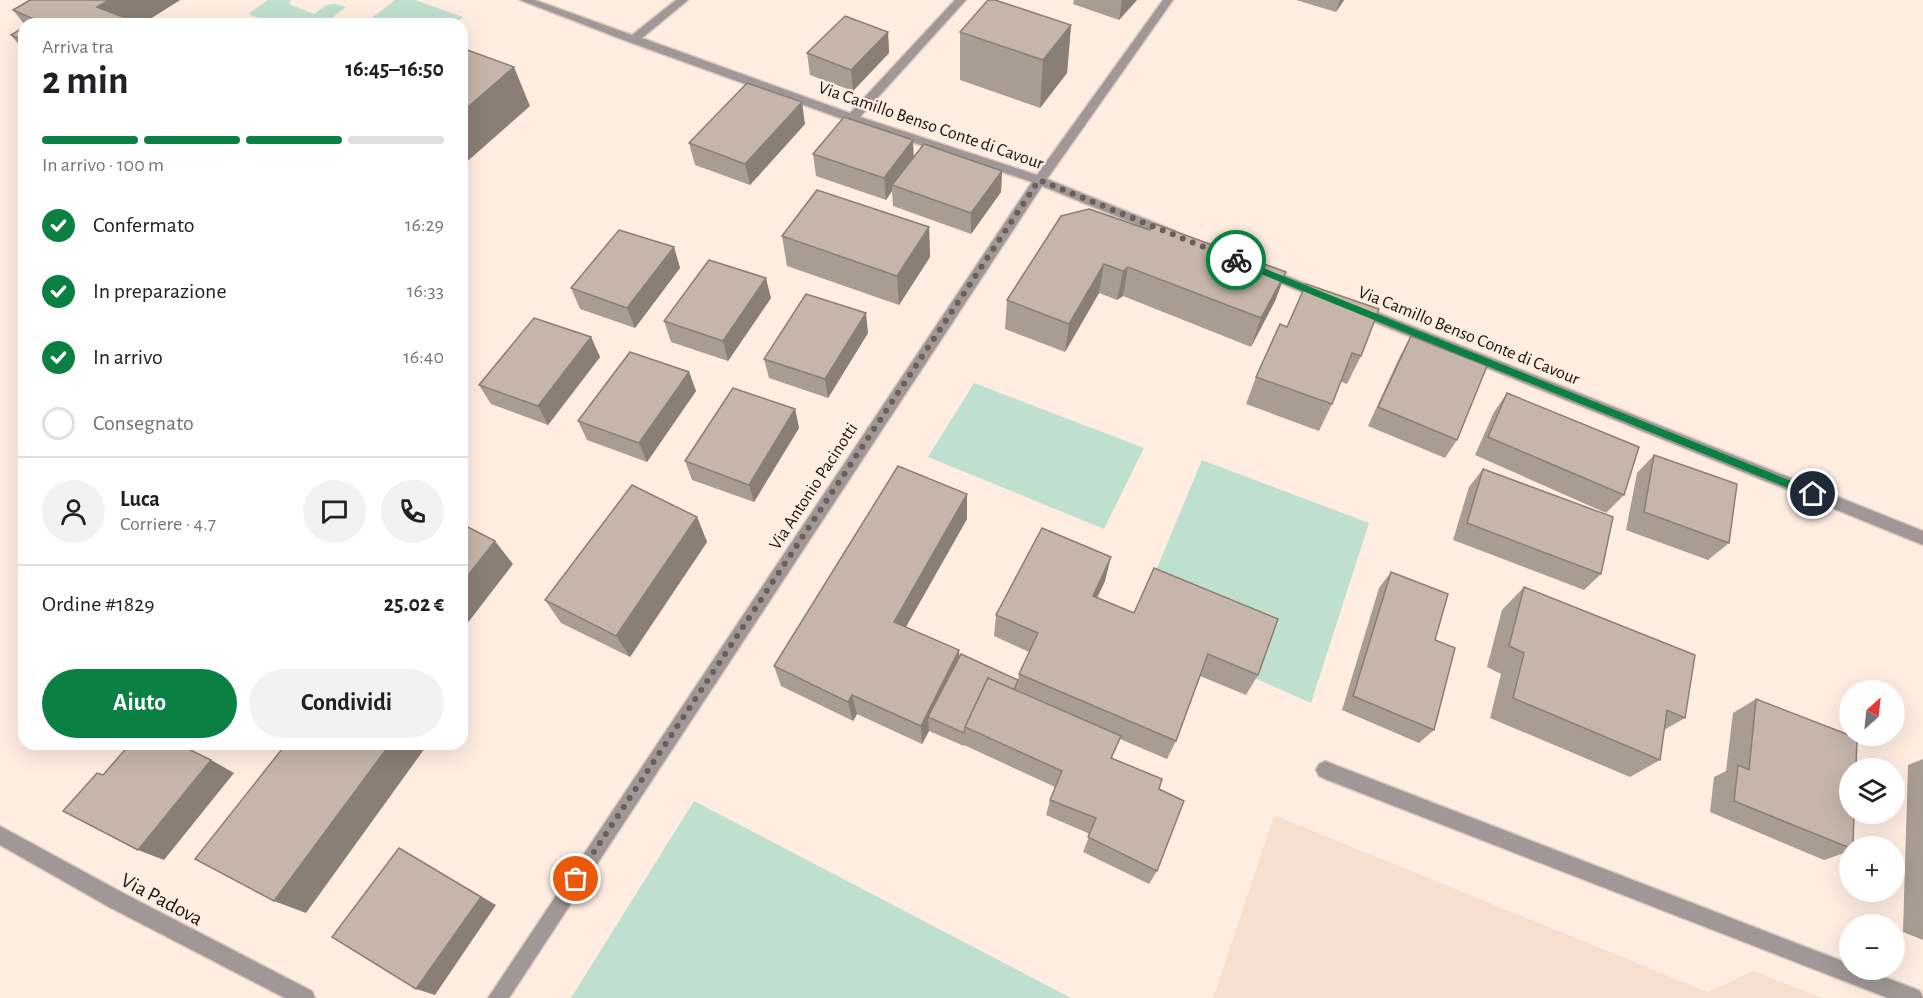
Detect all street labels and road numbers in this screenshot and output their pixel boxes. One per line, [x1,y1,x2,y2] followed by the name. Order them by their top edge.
[816,79,1046,173] street label: Via Camillo Benso Conte di Cavour
[1355,283,1582,389] street label: Via Camillo Benso Conte di Cavour
[766,420,862,553] street label: Via Antonio Pacinotti
[117,869,206,930] street label: Via Padova

